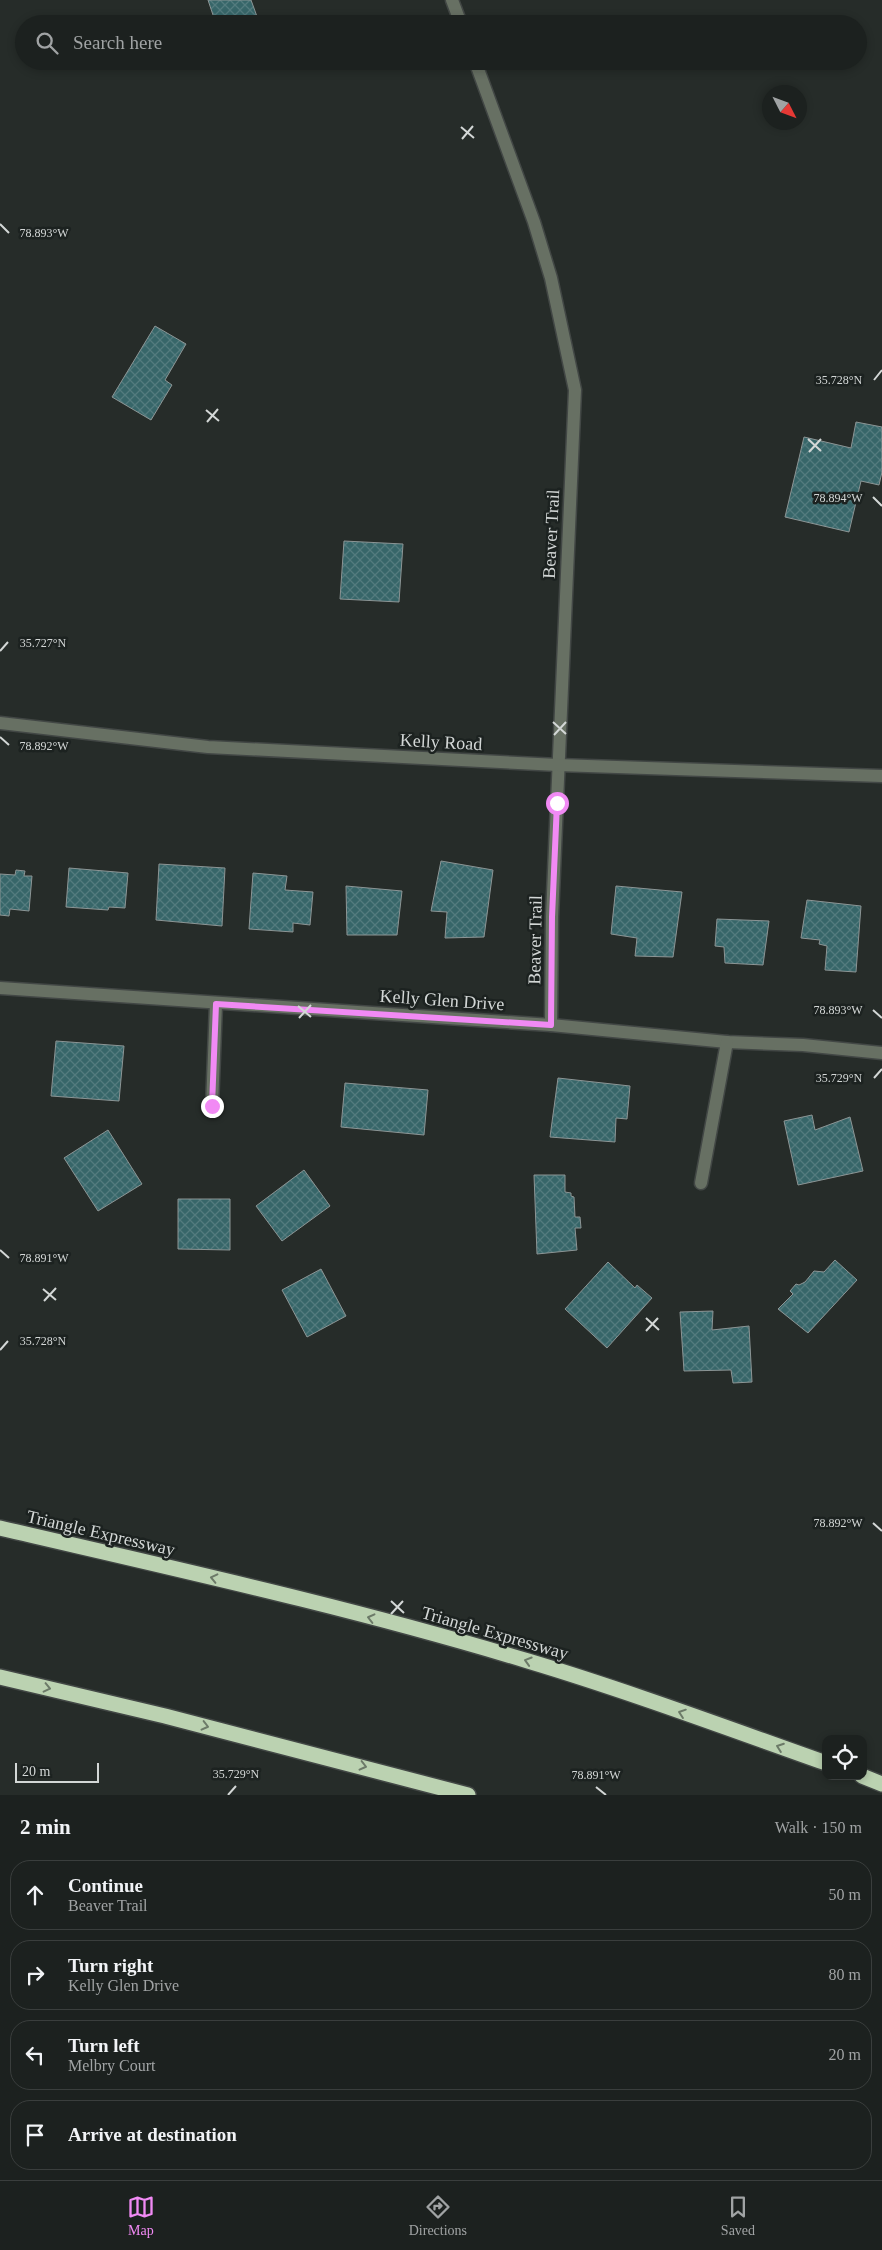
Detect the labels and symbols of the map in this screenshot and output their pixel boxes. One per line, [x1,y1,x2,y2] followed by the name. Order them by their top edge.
[762,85,807,130] north arrow
[19,226,69,240] text: 78.893°W
[816,373,863,387] text: 35.728°N
[539,489,563,579] street label: Beaver Trail
[813,491,863,505] text: 78.894°W
[20,636,67,650] text: 35.727°N
[399,730,483,754] street label: Kelly Road
[19,739,69,753] text: 78.892°W
[546,792,569,815] route start
[524,895,546,985] street label: Beaver Trail
[379,986,505,1014] street label: Kelly Glen Drive
[813,1003,863,1017] text: 78.893°W
[816,1071,863,1085] text: 35.729°N
[201,1095,224,1118] route end
[19,1251,69,1265] text: 78.891°W
[20,1334,67,1348] text: 35.728°N
[25,1506,177,1560] street label: Triangle Expressway
[813,1516,863,1530] text: 78.892°W
[209,1573,218,1584] one-way arrow
[419,1602,571,1664] street label: Triangle Expressway
[367,1613,376,1624] one-way arrow
[524,1657,533,1667] one-way arrow
[43,1682,52,1693] one-way arrow
[678,1709,687,1719] one-way arrow
[201,1720,210,1731] one-way arrow
[776,1743,785,1753] one-way arrow
[15,1760,99,1783] scale bar
[358,1760,367,1771] one-way arrow
[213,1767,260,1781] text: 35.729°N
[571,1768,621,1782] text: 78.891°W

